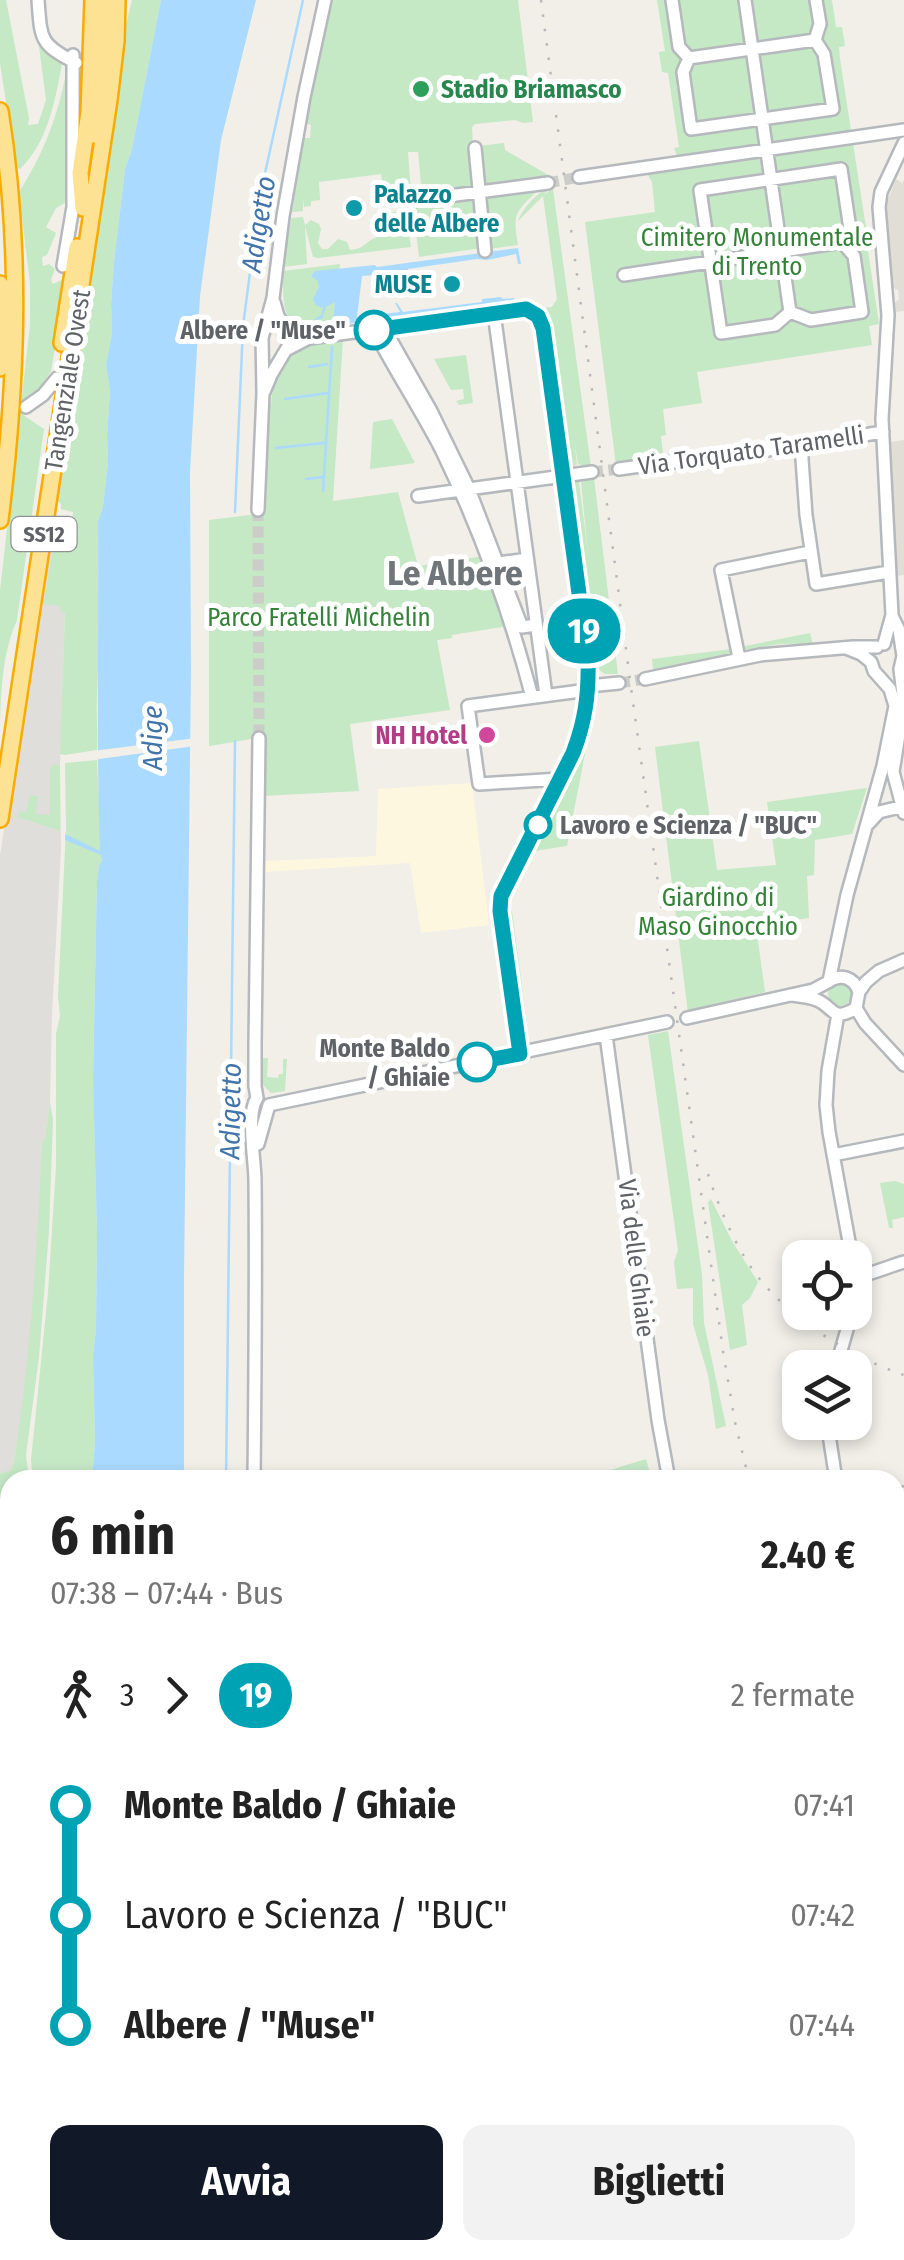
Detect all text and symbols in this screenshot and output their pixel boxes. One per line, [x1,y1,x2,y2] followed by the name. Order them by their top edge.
[441,75,622,105] place label: Stadio Briamasco
[410,78,432,100] marker: Stadio Briamasco
[234,174,282,275] water label: Adigetto
[374,180,500,239] place label: Palazzo delle Albere
[343,197,365,219] marker: Palazzo delle Albere
[641,223,873,282] park label: Cimitero Monumentale di Trento
[375,270,432,300] place label: MUSE
[441,273,463,295] marker: MUSE
[39,286,97,473] street label: Tangenziale Ovest
[355,311,393,349] marker: Albere / "Muse"
[180,316,346,346] place label: Albere / "Muse"
[636,420,866,482] street label: Via Torquato Taramelli
[12,517,76,551] road number: SS12
[387,552,523,594] district label: Le Albere
[539,598,629,664] line badge: 19
[207,603,431,633] park label: Parco Fratelli Michelin
[568,610,600,652] text: 19
[136,706,169,771] water label: Adige
[376,721,467,751] place label: NH Hotel
[476,724,498,746] marker: NH Hotel
[560,811,817,841] place label: Lavoro e Scienza / "BUC"
[525,812,551,838] marker: Lavoro e Scienza / "BUC"
[638,883,798,942] park label: Giardino di Maso Ginocchio
[319,1034,450,1093] place label: Monte Baldo / Ghiaie
[458,1043,496,1081] marker: Monte Baldo / Ghiaie
[213,1062,248,1161] water label: Adigetto
[611,1177,661,1339] street label: Via delle Ghiaie
[782,1240,872,1440] map controls
[782,1240,872,1330] button: locate
[782,1350,872,1440] button: layers
[50,1503,175,1569] text: 6 min
[761,1532,855,1578] text: 2.40 €
[50,1574,283,1612] text: 07:38 – 07:44 · Bus
[50,1668,105,1723] icon: walk
[149,1668,204,1723] icon: forward
[239,1674,272,1716] text: 19
[120,1676,134,1714] text: 3
[731,1676,855,1714] text: 2 fermate
[124,1782,456,1828] text: Monte Baldo / Ghiaie
[793,1786,855,1824] text: 07:41
[124,1892,508,1938] text: Lavoro e Scienza / "BUC"
[790,1896,855,1934] text: 07:42
[124,2002,376,2048] text: Albere / "Muse"
[788,2006,855,2044] text: 07:44
[50,2125,443,2240] button: Avvia
[463,2125,855,2240] button: Biglietti

